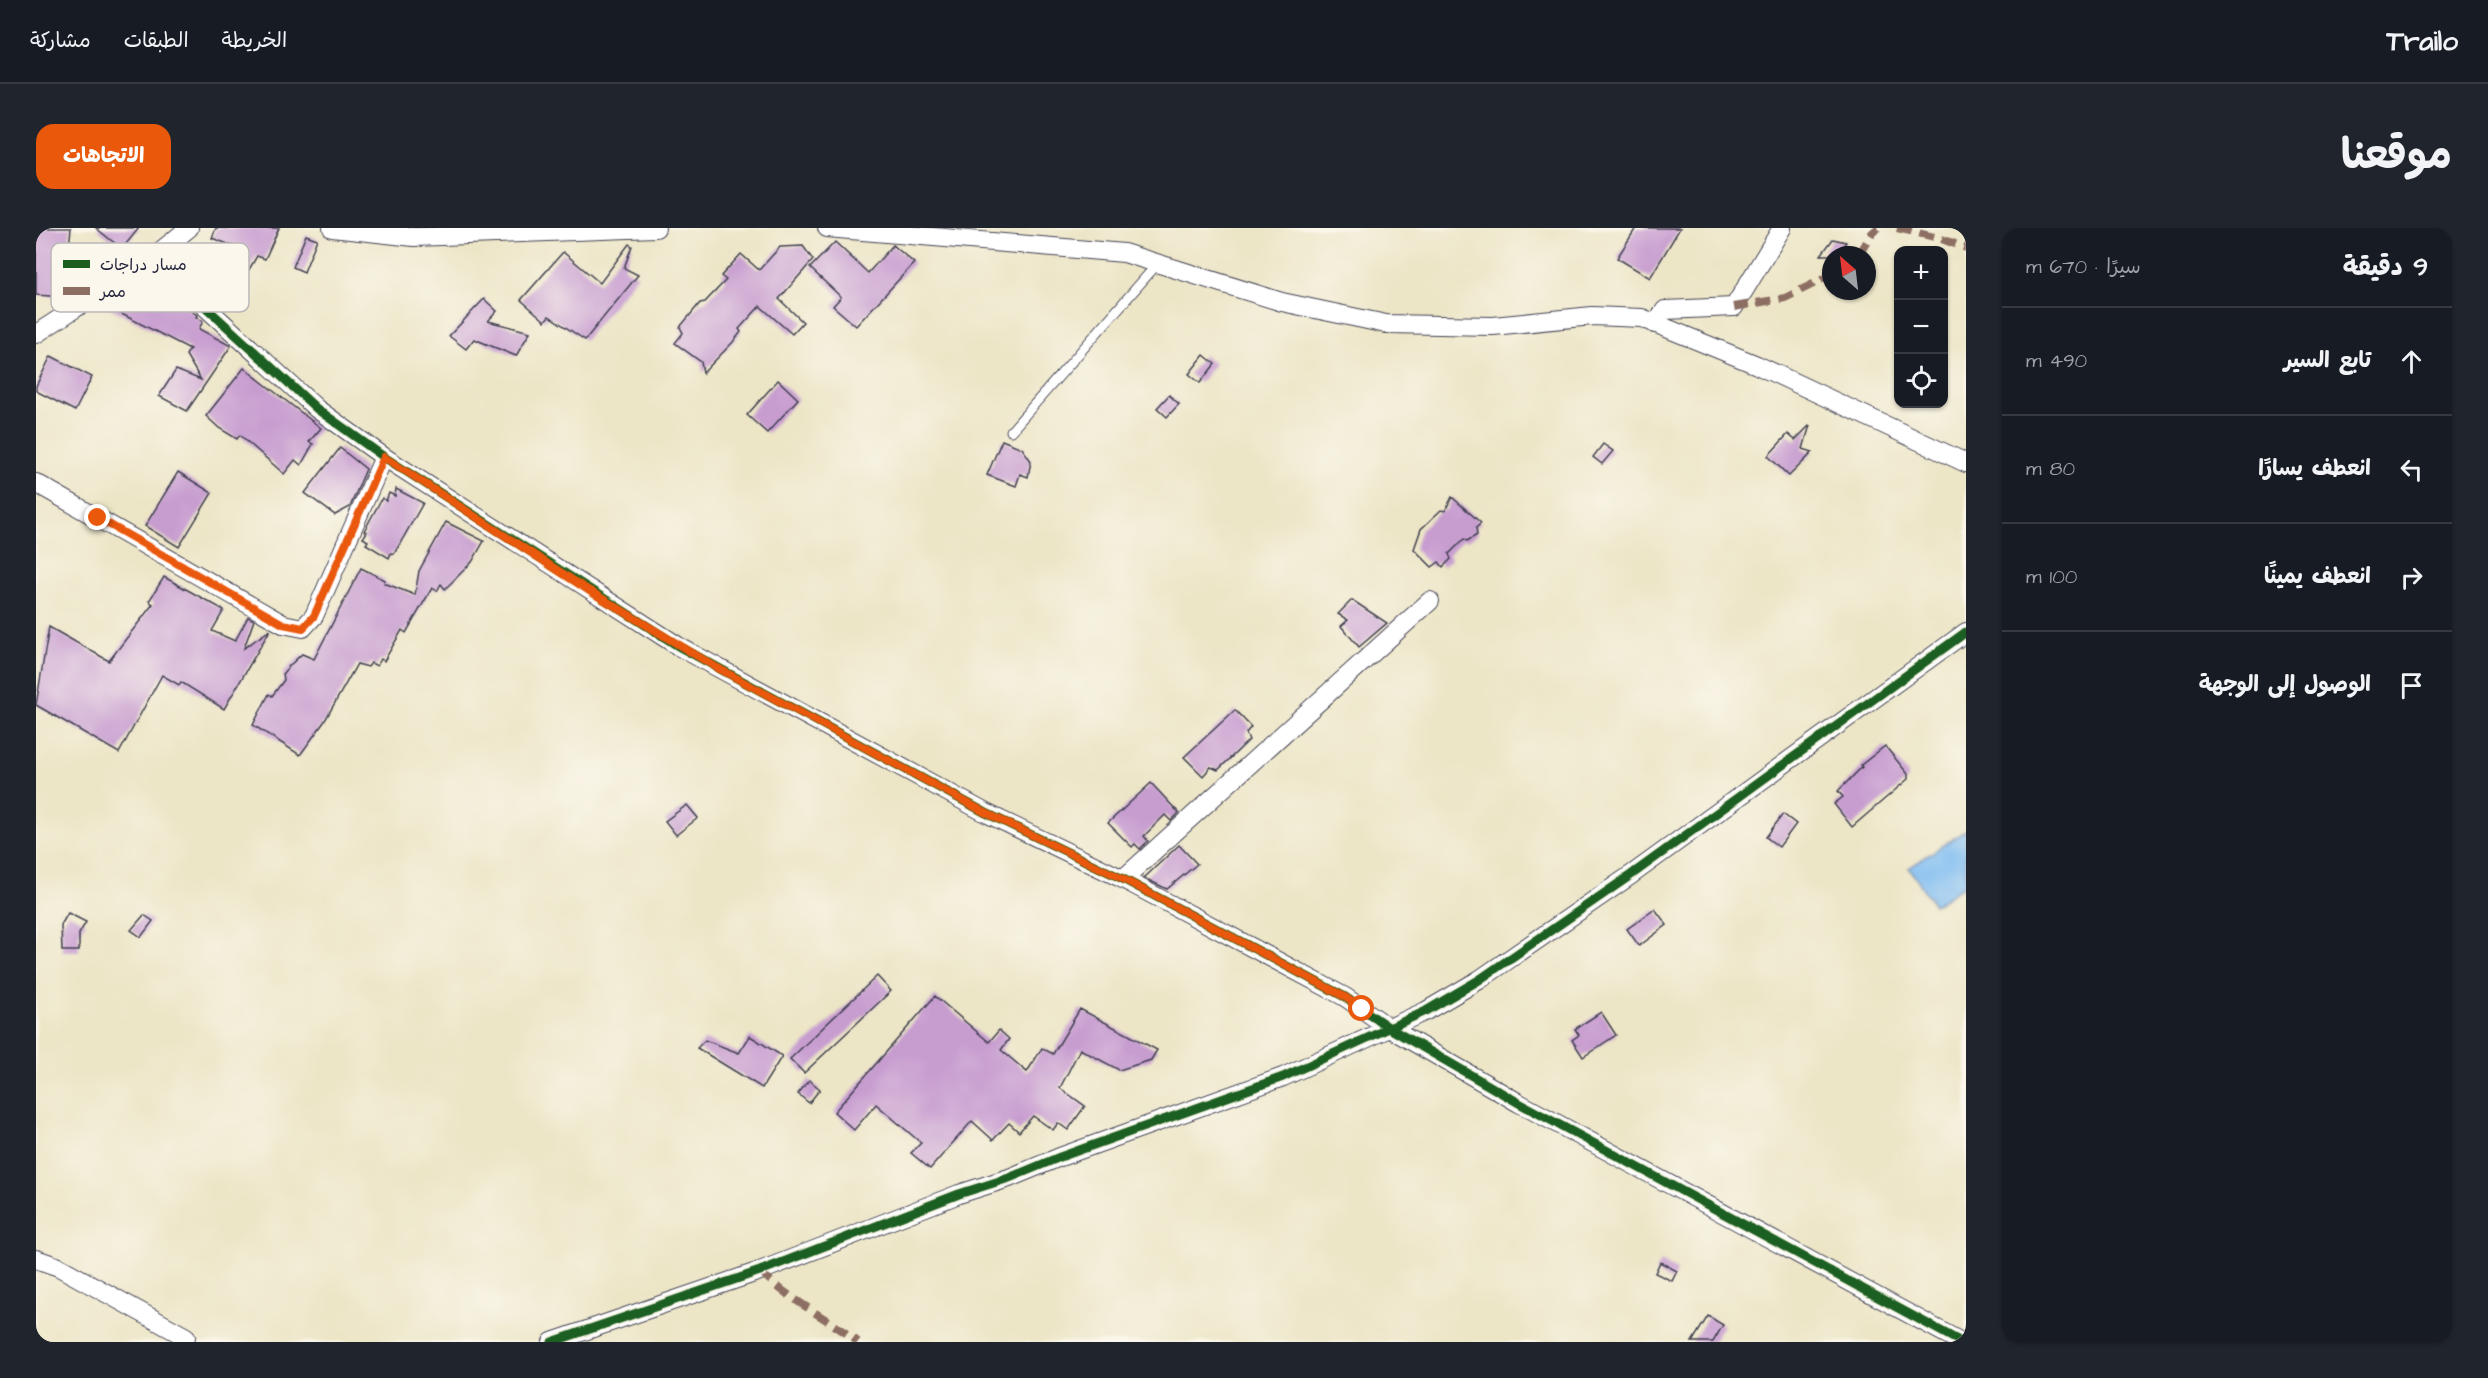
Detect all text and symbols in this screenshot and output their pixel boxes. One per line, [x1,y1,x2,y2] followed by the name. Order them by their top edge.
[2386,22,2458,61] text: Trailo
[30,26,91,55] text: مشاركة
[124,26,189,55] text: الطبقات
[222,26,287,55] text: الخريطة
[36,124,171,189] button: الاتجاهات
[2341,127,2452,185] text: موقعنا
[51,243,249,312] legend
[1822,246,1876,300] north arrow
[1894,246,1948,408] map controls
[1894,246,1948,300] button: +
[2343,249,2428,285] text: 9 دقيقة
[2026,253,2141,281] text: سيرًا · 670 m
[100,254,187,276] text: مسار دراجات
[98,281,126,303] text: ممر
[1894,300,1948,354] button: −
[2284,345,2371,376] text: تابع السير
[2395,345,2428,378] icon: ahead
[2026,347,2087,375] text: 490 m
[1894,354,1948,408] button: locate
[2258,453,2371,484] text: انعطف يسارًا
[2395,453,2428,486] icon: left
[2026,455,2075,483] text: 80 m
[84,504,110,530] route end
[2264,561,2371,592] text: انعطف يمينًا
[2395,561,2428,594] icon: right
[2026,563,2077,591] text: 100 m
[2199,669,2371,700] text: الوصول إلى الوجهة
[2395,669,2428,702] icon: arrive
[1348,995,1374,1021] route start

